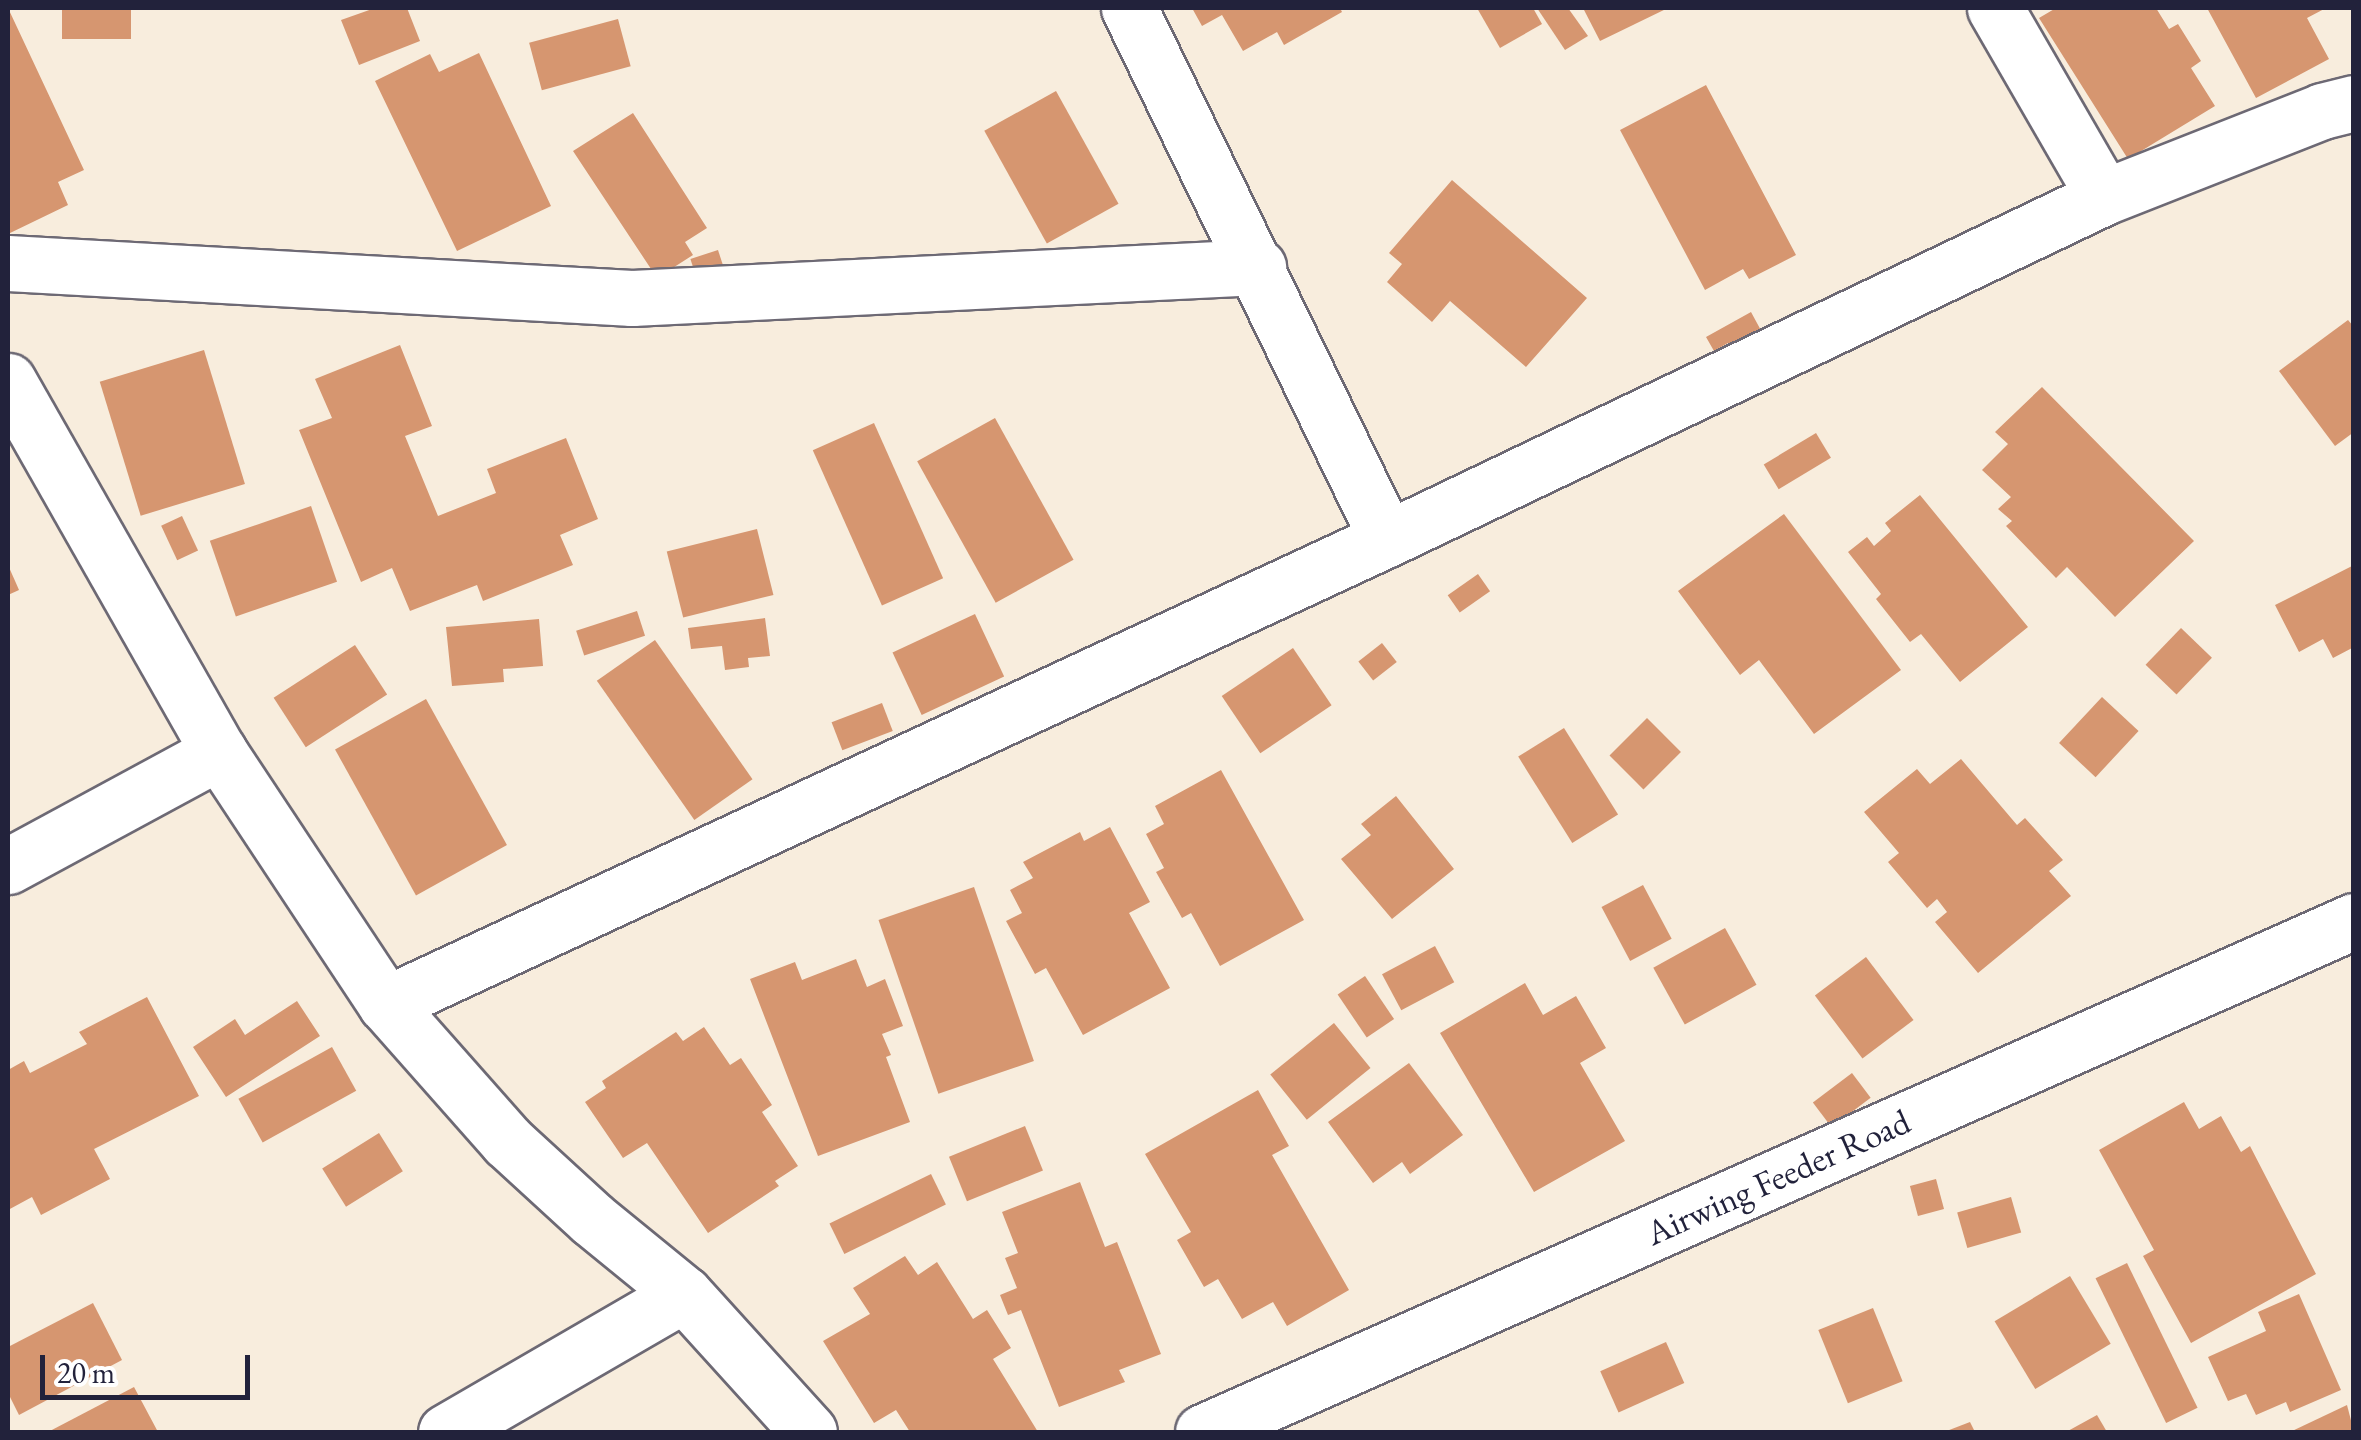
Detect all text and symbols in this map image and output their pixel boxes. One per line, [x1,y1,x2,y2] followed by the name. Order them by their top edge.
[1639,1100,1917,1254] street label: Airwing Feeder Road
[45,1335,255,1397] scale bar
[57,1353,115,1392] text: 20 m

